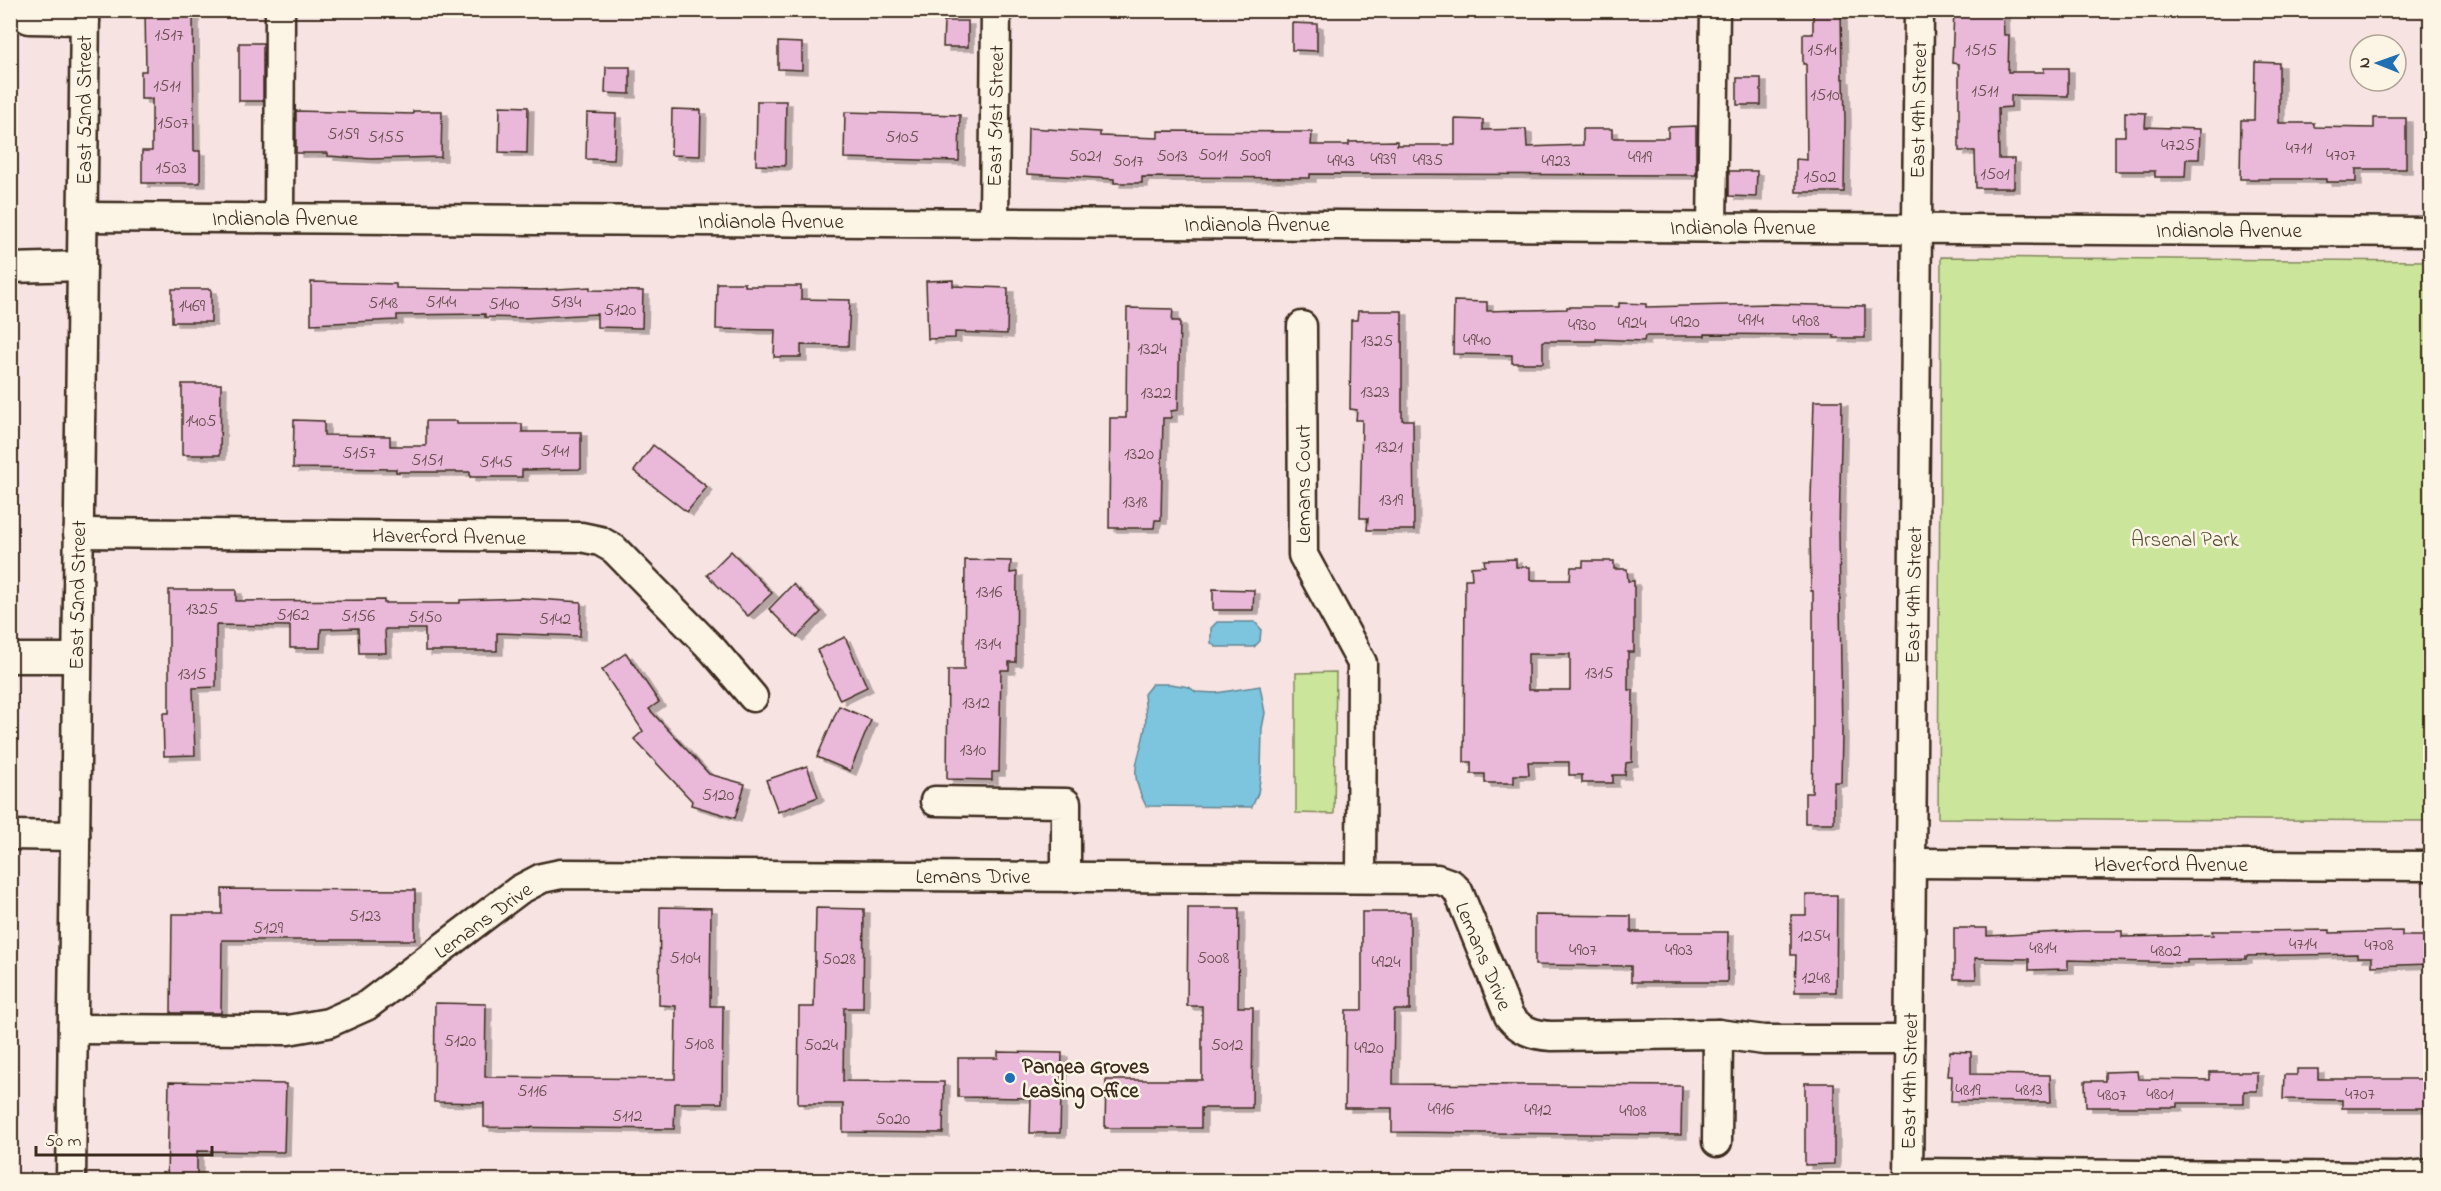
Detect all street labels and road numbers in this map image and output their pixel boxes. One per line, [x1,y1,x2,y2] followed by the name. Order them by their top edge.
[71,35,101,185] street label: East 52nd Street
[1904,41,1936,179] street label: East 49th Street
[981,45,1013,187] street label: East 51st Street
[212,205,358,235] street label: Indianola Avenue
[698,208,844,238] street label: Indianola Avenue
[1184,211,1330,241] street label: Indianola Avenue
[1670,214,1816,244] street label: Indianola Avenue
[2156,217,2302,247] street label: Indianola Avenue
[1290,424,1320,544] street label: Lemans Court
[63,520,95,670] street label: East 52nd Street
[372,522,527,554] street label: Haverford Avenue
[1899,526,1931,664] street label: East 49th Street
[2094,851,2249,881] street label: Haverford Avenue
[916,863,1031,893] street label: Lemans Drive
[429,875,540,968] street label: Lemans Drive
[1446,898,1519,1016] street label: Lemans Drive
[1895,1012,1927,1150] street label: East 49th Street

